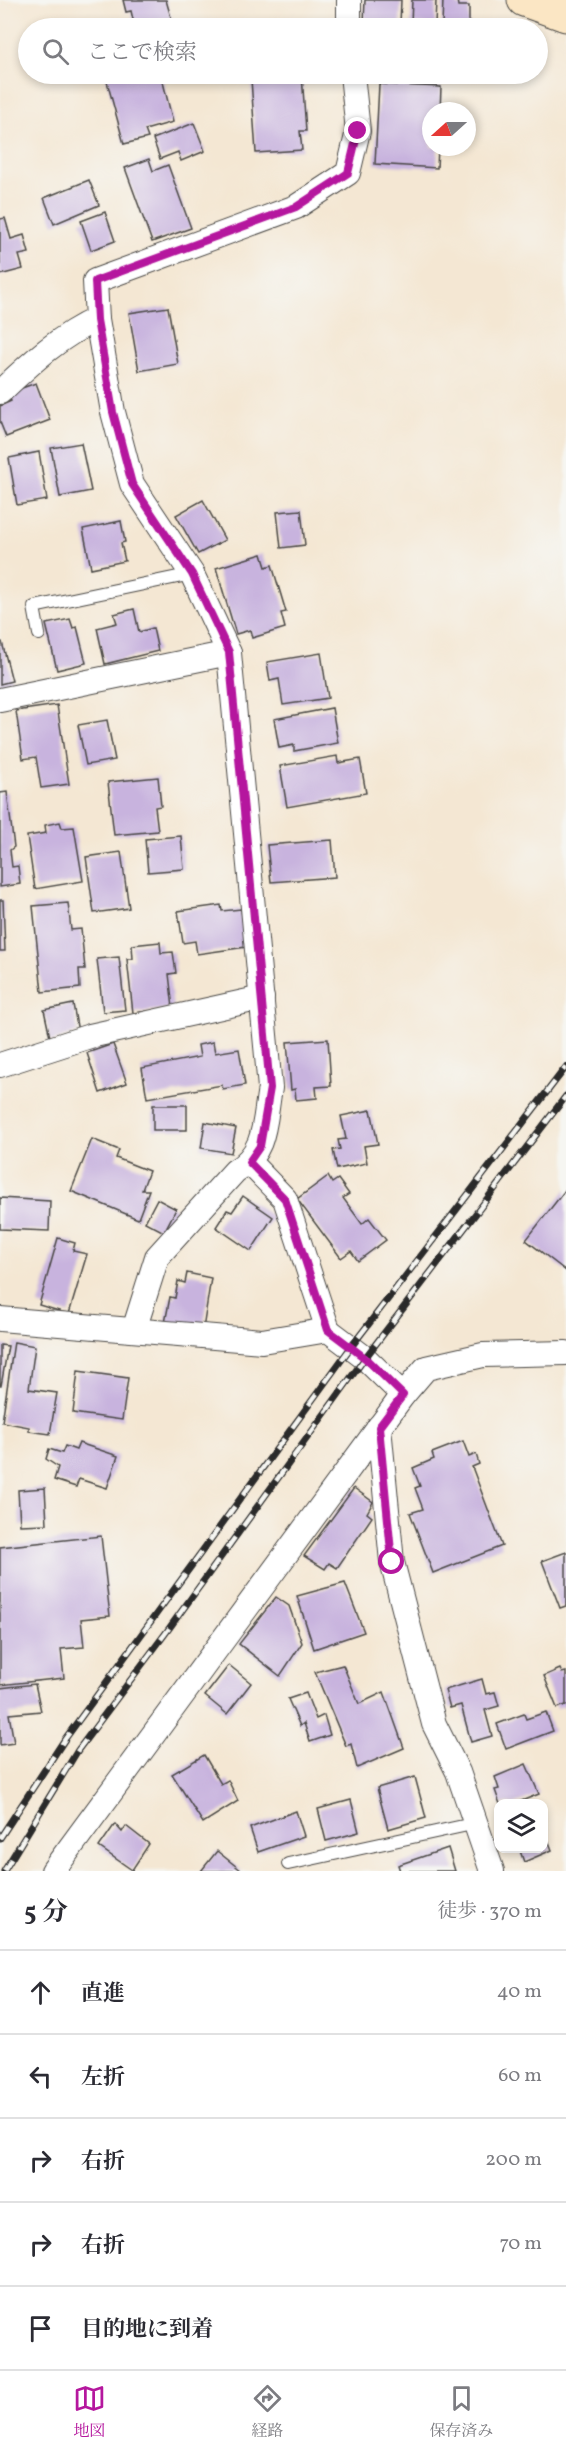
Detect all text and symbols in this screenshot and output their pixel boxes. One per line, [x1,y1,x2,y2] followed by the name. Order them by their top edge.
[18,18,548,84] search box
[39,35,72,68] icon: search
[87,38,197,69] text: ここで検索
[422,102,476,156] north arrow
[344,117,370,143] route end
[378,1548,404,1574] route start
[494,1799,548,1853] map controls
[494,1799,548,1853] button: layers
[24,1895,68,1931] text: 5 分
[437,1898,542,1926] text: 徒歩 · 370 m
[24,1976,57,2009] icon: ahead
[497,1978,542,2006] text: 40 m
[81,1979,125,2010] text: 直進
[24,2060,57,2093] icon: left
[498,2062,542,2090] text: 60 m
[81,2063,125,2094] text: 左折
[24,2144,57,2177] icon: right
[485,2146,542,2174] text: 200 m
[81,2147,125,2178] text: 右折
[24,2228,57,2261] icon: right
[499,2230,542,2258] text: 70 m
[81,2231,125,2262] text: 右折
[24,2312,57,2345] icon: arrive
[81,2315,213,2346] text: 目的地に到着
[73,2382,106,2443] tab: 地図
[251,2382,284,2443] tab: 経路
[429,2382,493,2443] tab: 保存済み

